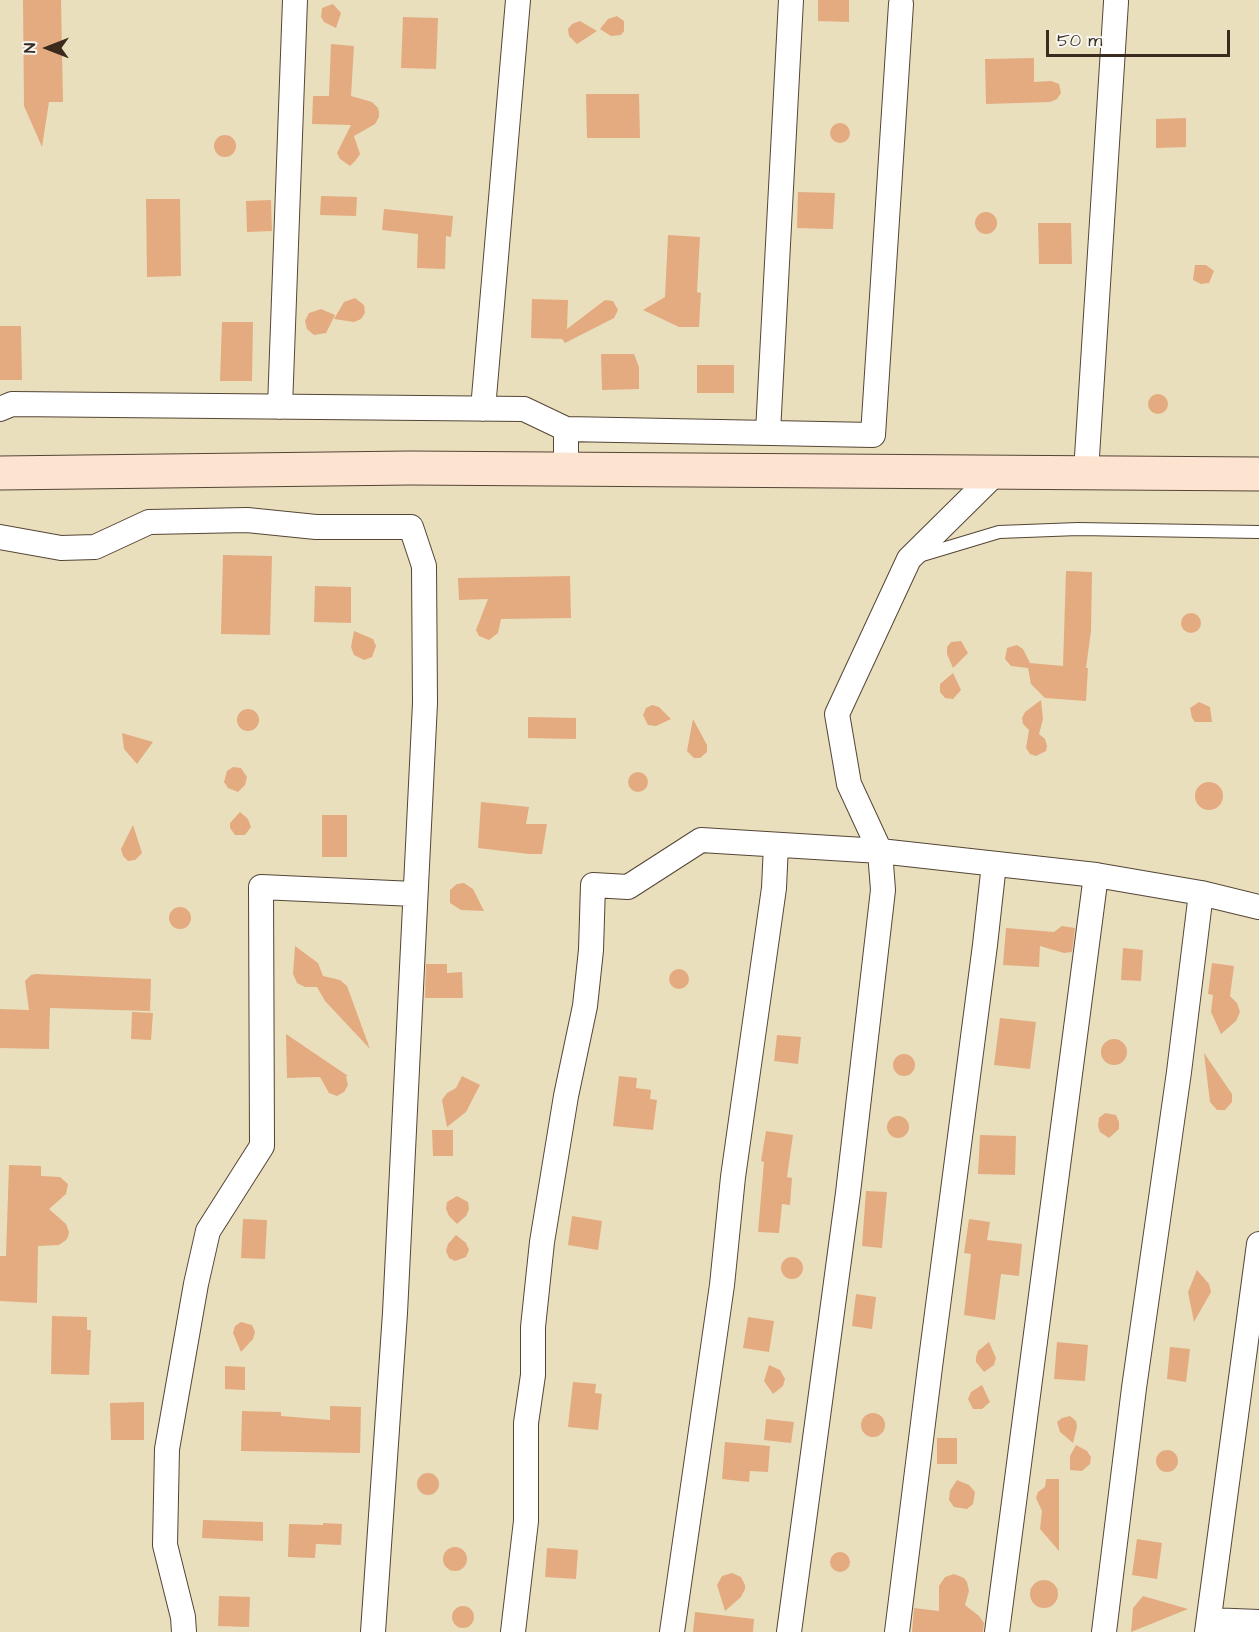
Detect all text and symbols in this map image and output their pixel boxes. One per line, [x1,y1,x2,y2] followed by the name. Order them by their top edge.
[18,18,78,78] north arrow
[1049,18,1234,56] scale bar
[1057,28,1102,53] text: 50 m
[19,43,41,53] text: N

